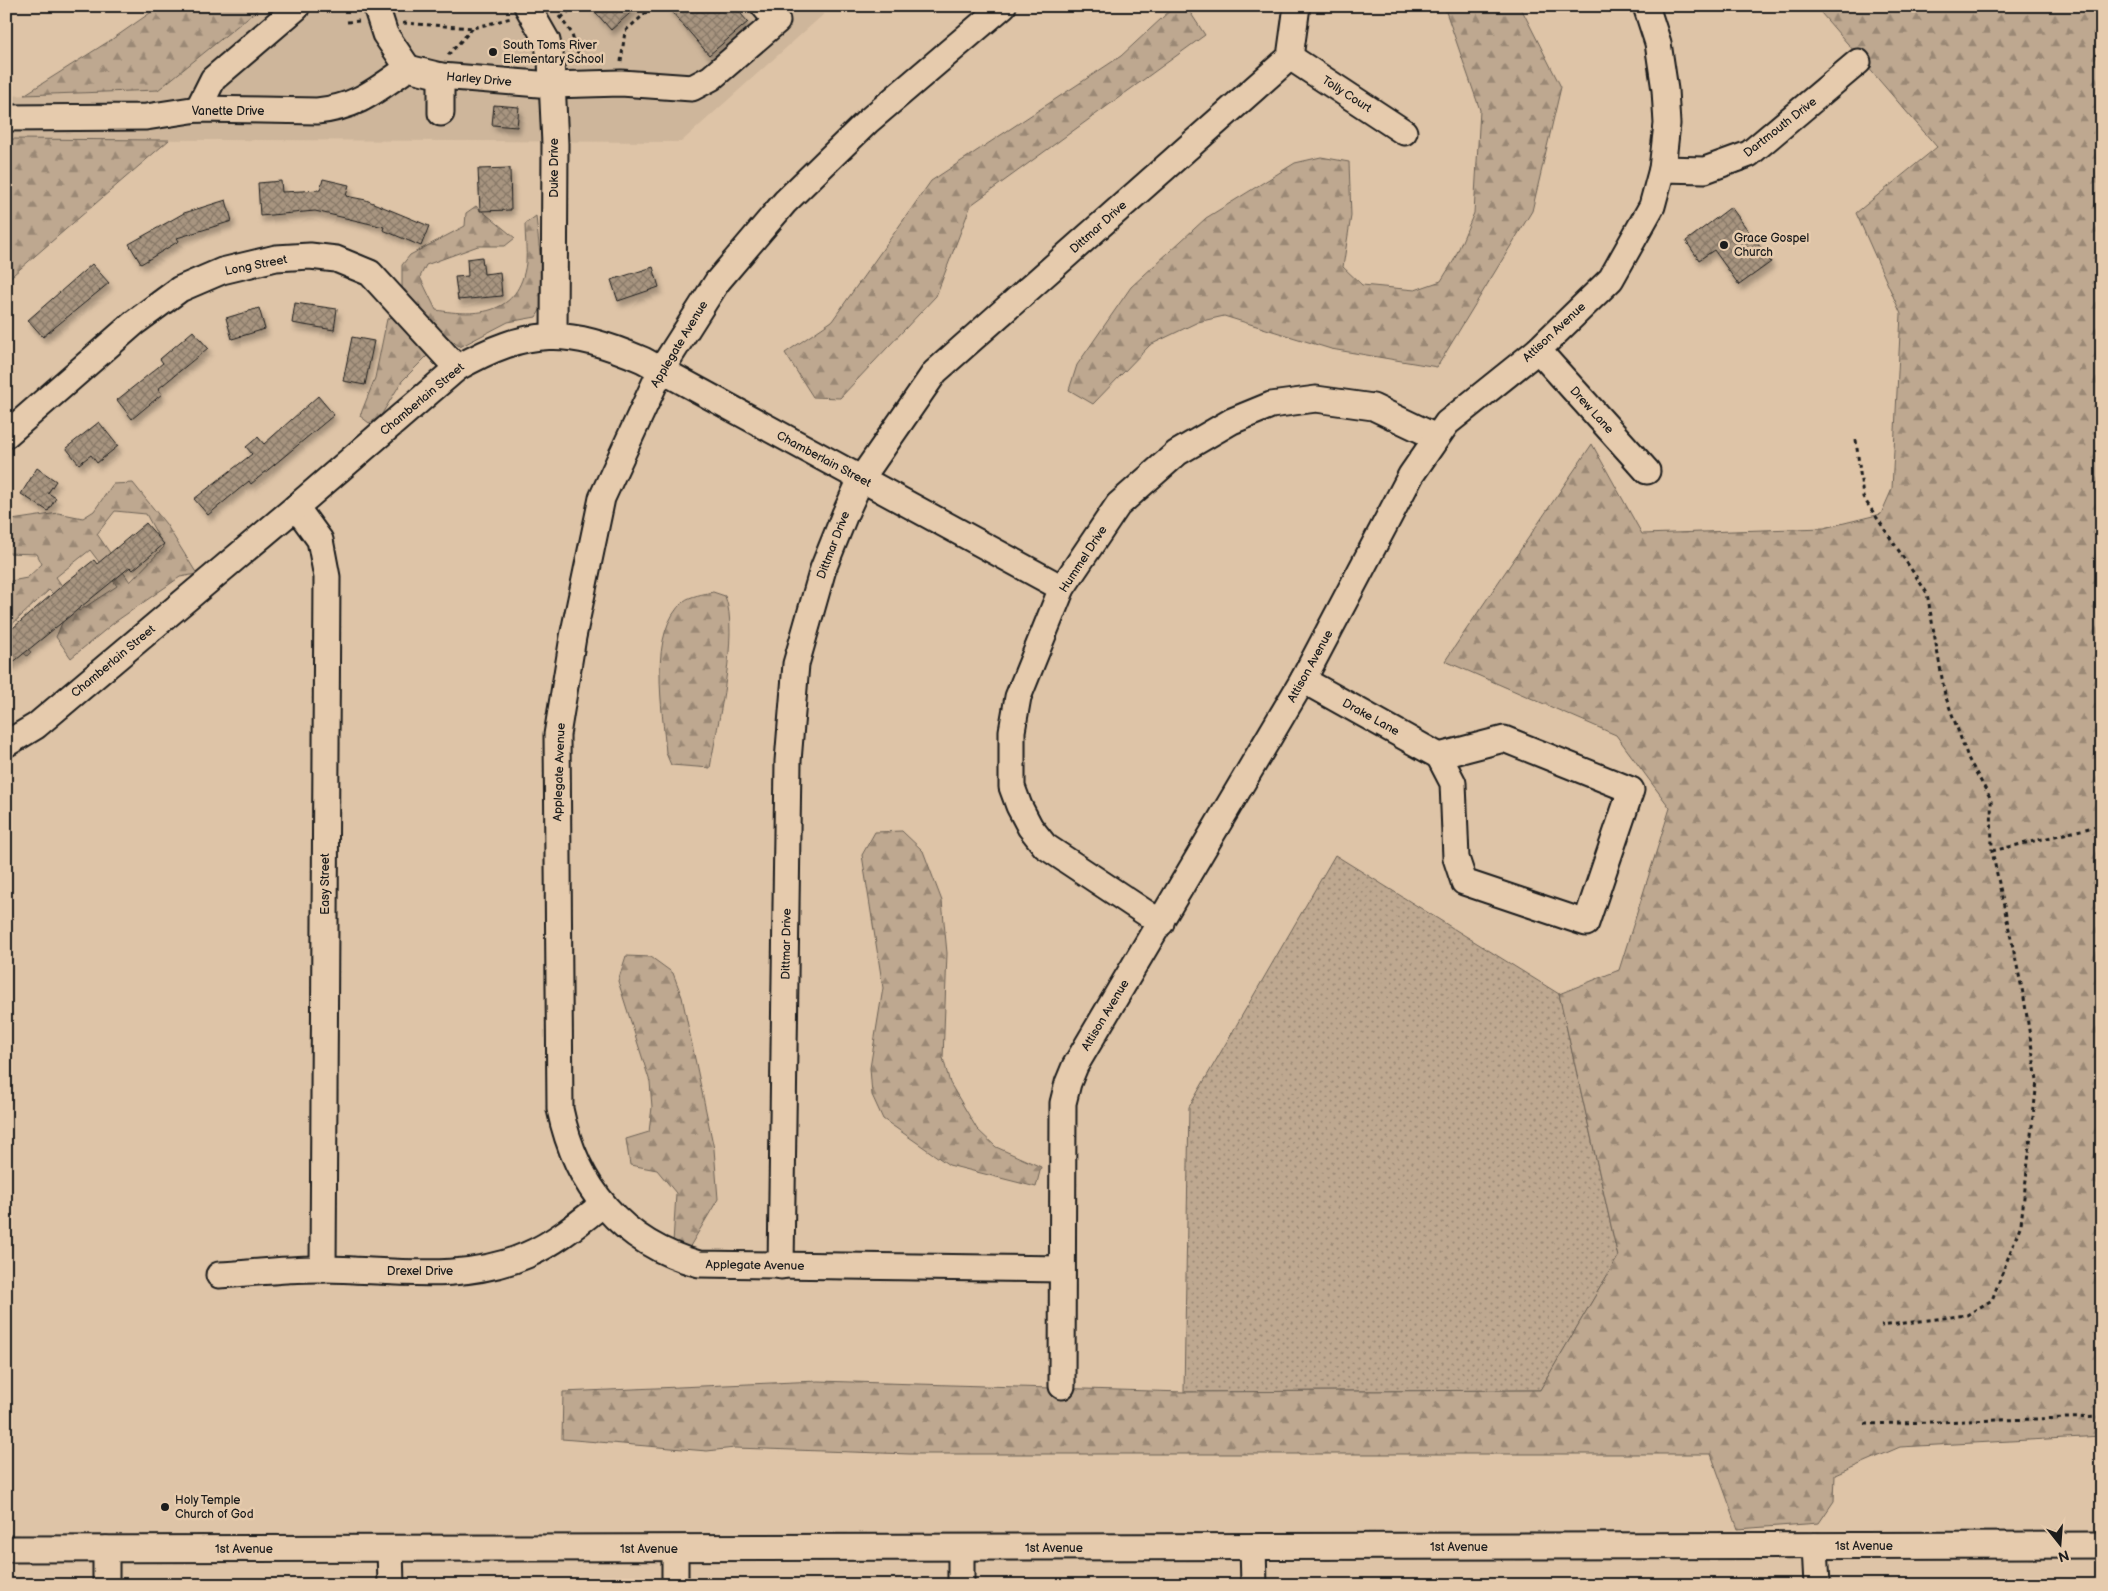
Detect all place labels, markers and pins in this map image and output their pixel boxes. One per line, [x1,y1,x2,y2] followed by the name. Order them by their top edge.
[503,38,604,67] place label: South Toms River Elementary School
[487,46,499,58] marker: South Toms River Elementary School
[1734,231,1809,260] place label: Grace Gospel Church
[1718,239,1730,251] marker: Grace Gospel Church
[175,1493,254,1522] place label: Holy Temple Church of God
[159,1501,171,1513] marker: Holy Temple Church of God

